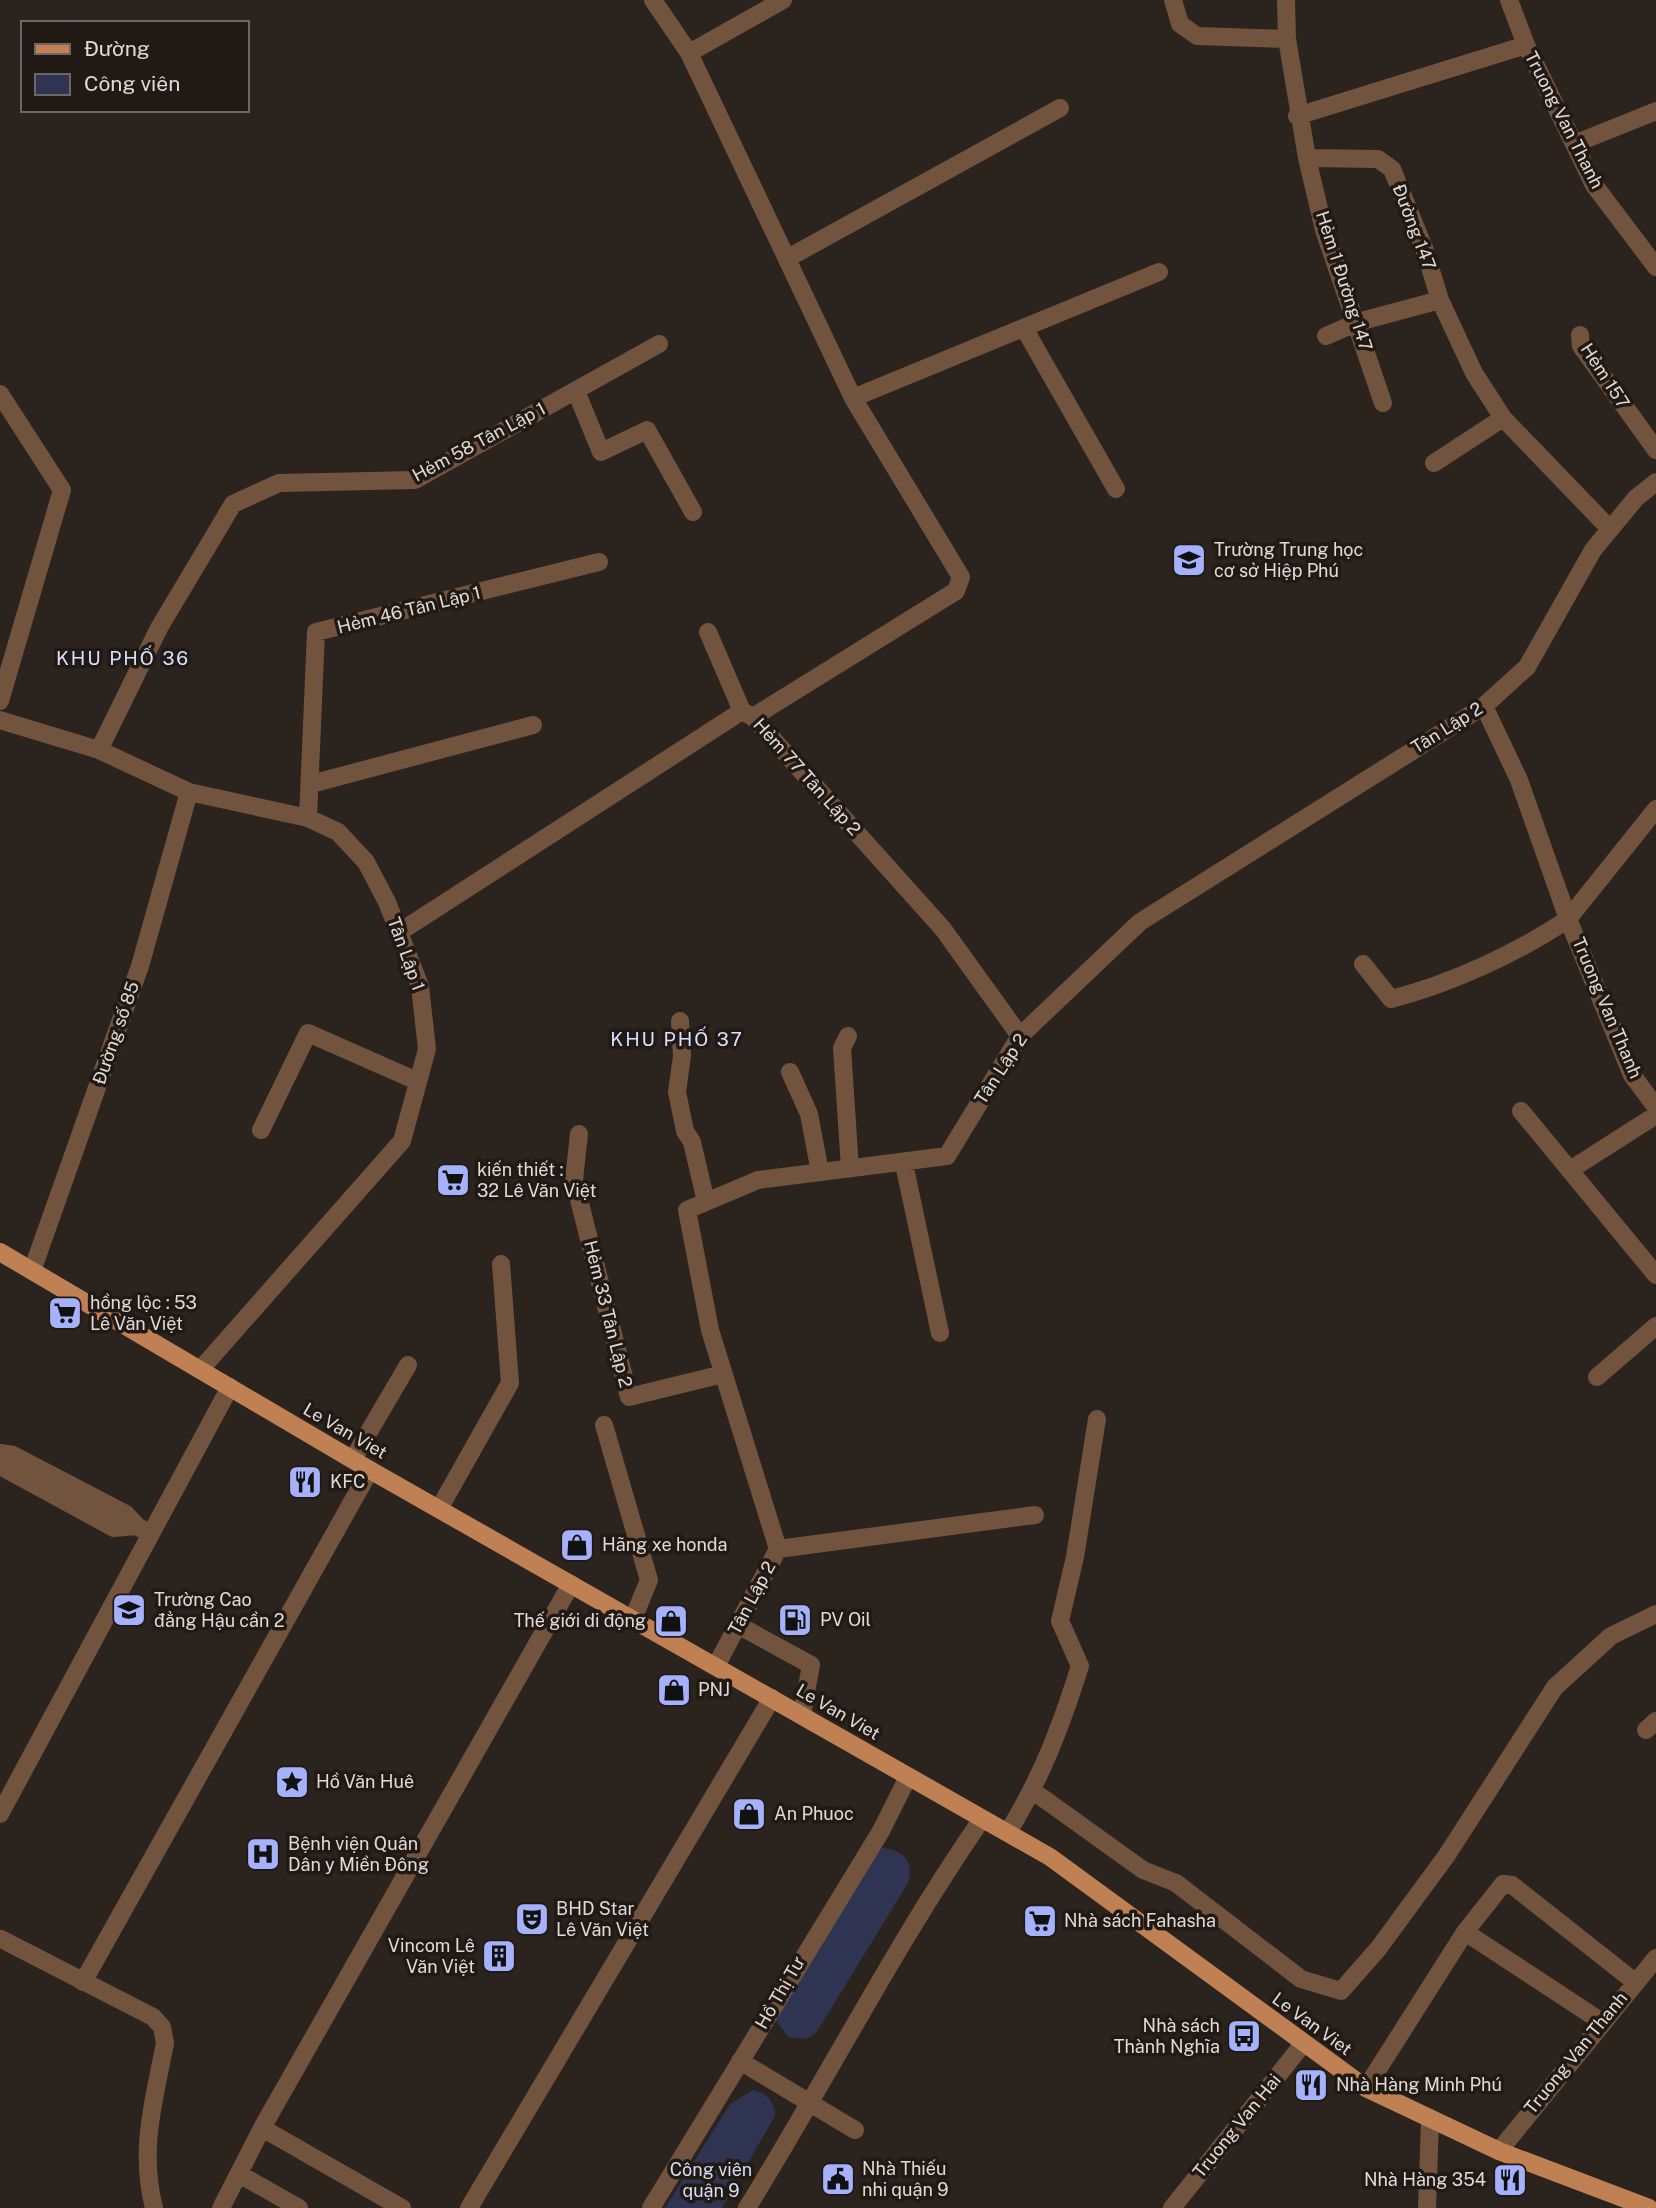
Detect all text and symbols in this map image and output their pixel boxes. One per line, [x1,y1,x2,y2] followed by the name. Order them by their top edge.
[21,21,248,112] legend
[84,36,150,61] text: Đường
[1521,48,1608,192] street label: Truong Van Thanh
[84,71,180,96] text: Công viên
[1388,181,1440,273] street label: Đường 147
[1312,208,1377,353] street label: Hẻm 1 Đường 147
[1577,339,1634,412] street label: Hẻm 157
[408,398,549,486] street label: Hẻm 58 Tân Lập 1
[1214,539,1363,581] place label: Trường Trung học cơ sở Hiệp Phú
[1170,541,1208,579] school or university icon: Trường Trung học cơ sở Hiệp Phú
[335,581,483,638] street label: Hẻm 46 Tân Lập 1
[56,645,190,669] district label: KHU PHỐ 36
[1407,697,1486,758] street label: Tân Lập 2
[749,714,865,839] street label: Hẻm 77 Tân Lập 2
[383,914,429,993] street label: Tân Lập 1
[1568,934,1647,1081] street label: Truong Van Thanh
[88,979,143,1087] street label: Đường số 85
[610,1026,744,1050] district label: KHU PHỐ 37
[970,1029,1031,1108] street label: Tân Lập 2
[477,1159,596,1201] place label: kiến thiết : 32 Lê Văn Việt
[434,1161,472,1199] supermarket icon: kiến thiết : 32 Lê Văn Việt
[580,1238,637,1390] street label: Hẻm 33 Tân Lập 2
[90,1292,197,1334] place label: hồng lộc : 53 Lê Văn Việt
[46,1294,84,1332] supermarket icon: hồng lộc : 53 Lê Văn Việt
[300,1398,391,1463] street label: Le Van Viet
[286,1463,324,1501] restaurant icon: KFC
[330,1471,365,1492] place label: KFC
[558,1526,596,1564] shop icon: Hãng xe honda
[602,1534,728,1555] place label: Hãng xe honda
[723,1557,780,1638] street label: Tân Lập 2
[154,1589,284,1631] place label: Trường Cao đẳng Hậu cần 2
[110,1591,148,1629] school or university icon: Trường Cao đẳng Hậu cần 2
[776,1601,814,1639] fuel station icon: PV Oil
[652,1602,690,1640] shop icon: Thế giới di động
[820,1609,871,1630] place label: PV Oil
[514,1610,646,1631] place label: Thế giới di động
[655,1671,693,1709] shop icon: PNJ
[698,1679,730,1700] place label: PNJ
[793,1679,884,1744] street label: Le Van Viet
[273,1763,311,1801] place icon: Hồ Văn Huê
[316,1771,414,1792] place label: Hồ Văn Huê
[730,1795,768,1833] shop icon: An Phuoc
[774,1803,854,1824] place label: An Phuoc
[288,1833,429,1875] place label: Bệnh viện Quân Dân y Miền Đông
[244,1835,282,1873] hospital icon: Bệnh viện Quân Dân y Miền Đông
[556,1898,649,1940] place label: BHD Star Lê Văn Việt
[513,1900,551,1938] theatre icon: BHD Star Lê Văn Việt
[1021,1902,1059,1940] supermarket icon: Nhà sách Fahasha
[1064,1910,1216,1931] place label: Nhà sách Fahasha
[388,1935,475,1977] place label: Vincom Lê Văn Việt
[480,1937,518,1975] building icon: Vincom Lê Văn Việt
[751,1953,809,2032] street label: Hồ Thị Tư
[1520,1987,1631,2118] street label: Truong Van Thanh
[1268,1988,1356,2059] street label: Le Van Viet
[1114,2015,1220,2057] place label: Nhà sách Thành Nghĩa
[1225,2017,1263,2055] bus stop icon: Nhà sách Thành Nghĩa
[1292,2066,1330,2104] restaurant icon: Nhà Hàng Minh Phú
[1188,2070,1285,2182] street label: Truong Van Hai
[1336,2074,1502,2095] place label: Nhà Hàng Minh Phú
[862,2158,948,2200] place label: Nhà Thiếu nhi quận 9
[670,2159,752,2201] park label: Công viên quận 9
[819,2160,857,2198] public building icon: Nhà Thiếu nhi quận 9
[1491,2161,1529,2199] restaurant icon: Nhà Hàng 354
[1364,2169,1486,2190] place label: Nhà Hàng 354

